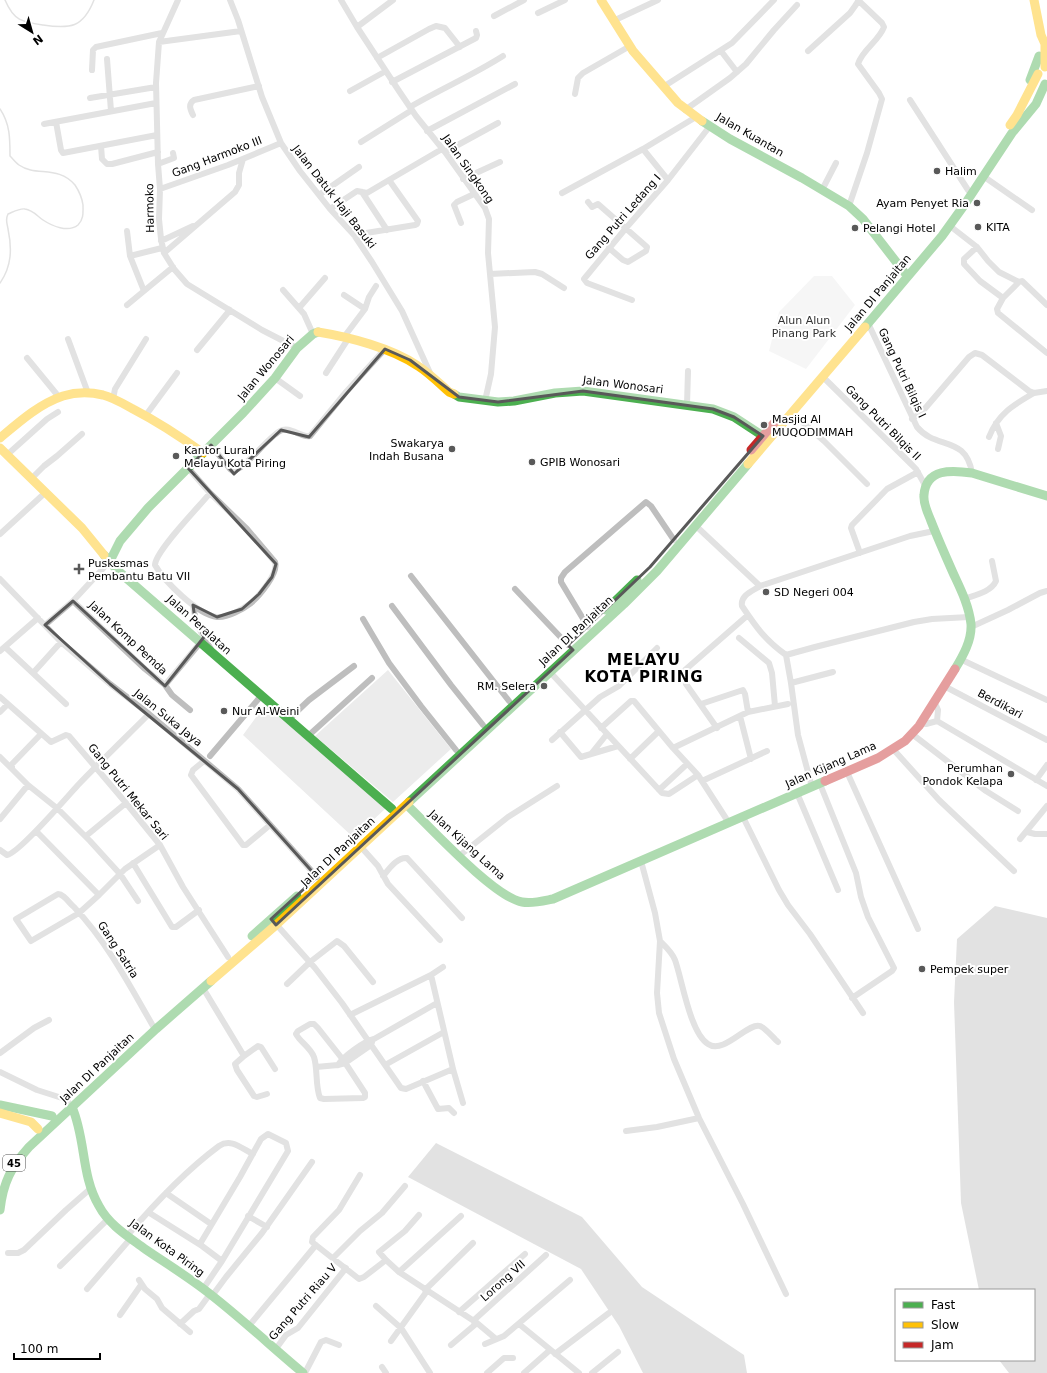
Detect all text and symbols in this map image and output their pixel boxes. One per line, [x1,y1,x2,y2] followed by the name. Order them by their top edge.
[12,12,52,52] north arrow
[30,32,45,48] text: N
[713,110,786,160] street label: Jalan Kuantan
[439,131,497,206] street label: Jalan Singkong
[170,134,264,180] street label: Gang Harmoko III
[289,142,378,251] street label: Jalan Datuk Haji Basuki
[945,165,977,178] place label: Halim
[932,166,942,176] marker: Halim
[582,172,664,262] street label: Gang Putri Ledang I
[143,183,157,233] street label: Harmoko
[876,197,969,210] place label: Ayam Penyet Ria
[972,198,982,208] marker: Ayam Penyet Ria
[986,221,1010,234] place label: KITA
[863,222,935,235] place label: Pelangi Hotel
[973,222,983,232] marker: KITA
[850,223,860,233] marker: Pelangi Hotel
[841,252,914,335] street label: Jalan DI Panjaitan
[772,314,837,340] park label: Alun Alun Pinang Park
[875,326,929,420] street label: Gang Putri Bilqis I
[234,333,297,404] street label: Jalan Wonosari
[581,373,664,396] street label: Jalan Wonosari
[843,383,923,463] street label: Gang Putri Bilqis II
[772,413,853,439] place label: Masjid Al MUQODIMMAH
[759,420,769,430] marker: Masjid Al MUQODIMMAH
[369,437,444,463] place label: Swakarya Indah Busana
[184,444,286,470] place label: Kantor Lurah Melayu Kota Piring
[447,444,457,454] marker: Swakarya Indah Busana
[171,451,181,461] marker: Kantor Lurah Melayu Kota Piring
[540,456,620,469] place label: GPIB Wonosari
[527,457,537,467] marker: GPIB Wonosari
[88,557,190,583] place label: Puskesmas Pembantu Batu VII
[73,563,85,575] marker: Puskesmas Pembantu Batu VII
[774,586,854,599] place label: SD Negeri 004
[761,587,771,597] marker: SD Negeri 004
[163,592,234,657] street label: Jalan Peralatan
[536,593,616,669] street label: Jalan DI Panjaitan
[85,598,170,678] street label: Jalan Komp Pemda
[584,651,704,686] district label: MELAYU KOTA PIRING
[477,680,536,693] place label: RM. Selera
[539,681,549,691] marker: RM. Selera
[131,686,205,749] street label: Jalan Suka Jaya
[975,687,1025,721] street label: Berdikari
[232,705,299,718] place label: Nur Al-Weini
[219,706,229,716] marker: Nur Al-Weini
[783,739,878,791] street label: Jalan Kijang Lama
[85,741,171,843] street label: Gang Putri Mekar Sari
[923,762,1003,788] place label: Perumhan Pondok Kelapa
[1006,769,1016,779] marker: Perumhan Pondok Kelapa
[425,807,508,883] street label: Jalan Kijang Lama
[298,814,378,890] street label: Jalan DI Panjaitan
[95,919,141,981] street label: Gang Satria
[930,963,1009,976] place label: Pempek super
[917,964,927,974] marker: Pempek super
[57,1030,137,1106] street label: Jalan DI Panjaitan
[3,1155,25,1171] road number: 45
[126,1216,207,1279] street label: Jalan Kota Piring
[478,1258,528,1304] street label: Lorong VII
[266,1261,340,1343] street label: Gang Putri Riau V
[895,1289,1035,1361] legend
[931,1298,955,1312] text: Fast
[931,1318,959,1332] text: Slow
[14,1335,100,1361] scale bar
[930,1338,954,1352] text: Jam
[20,1342,58,1356] text: 100 m

